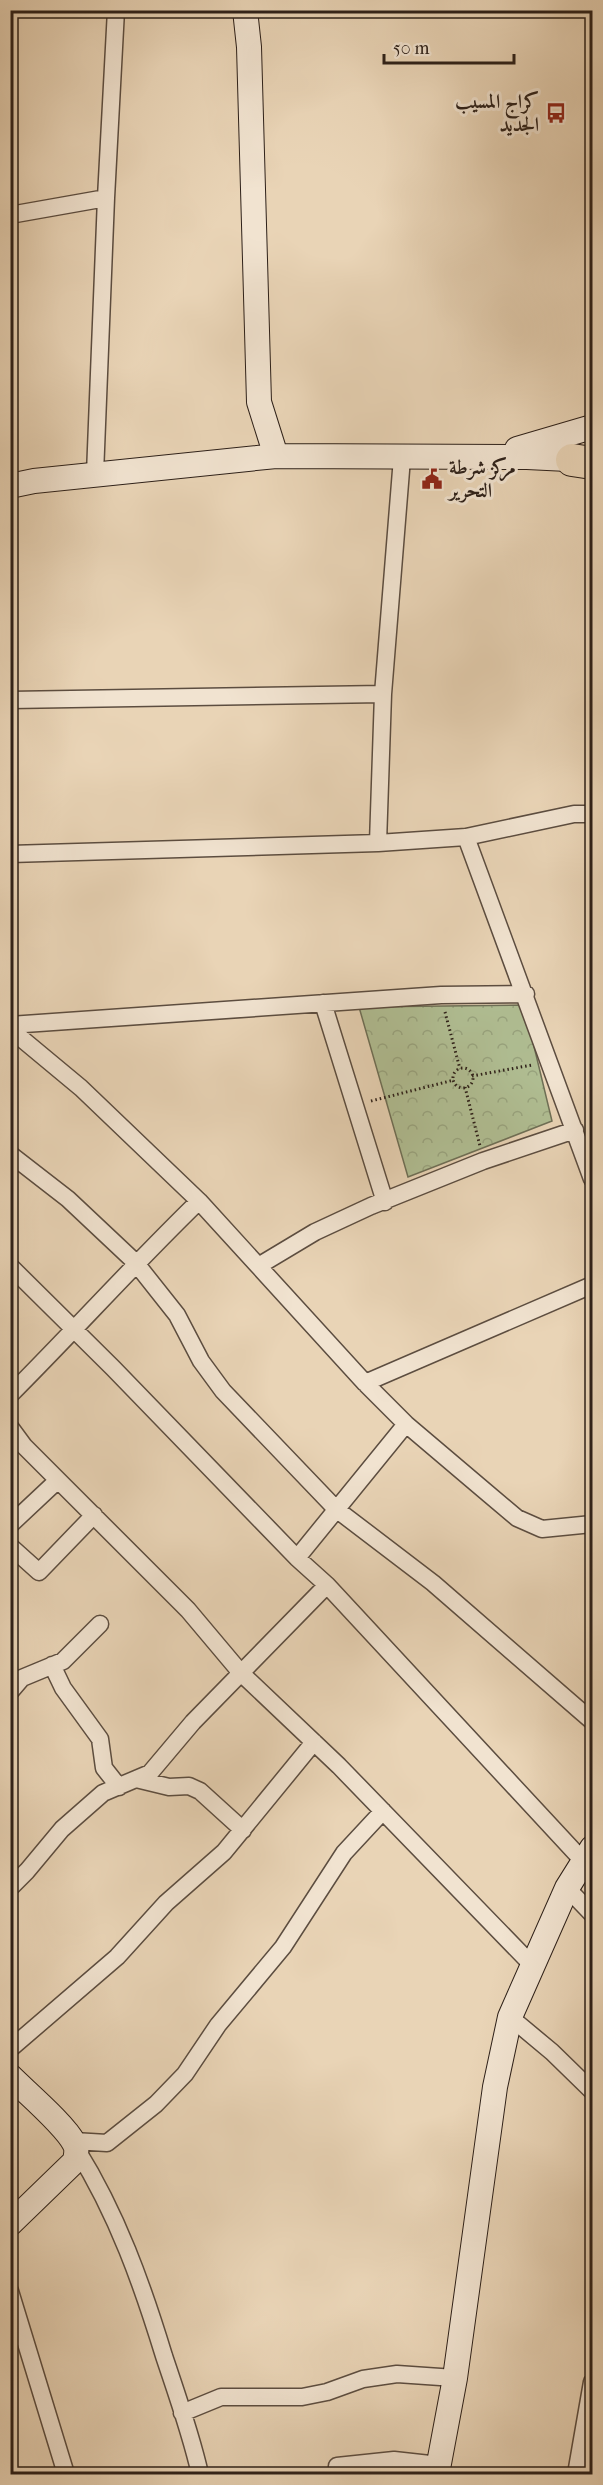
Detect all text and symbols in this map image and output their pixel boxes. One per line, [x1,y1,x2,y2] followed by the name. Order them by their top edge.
[384,27,514,65] scale bar
[393,38,430,59] text: 50 m
[455,90,539,136] place label: كراج المسيب الجديد
[544,101,568,125] bus stop icon: كراج المسيب الجديد
[447,456,516,503] place label: مركز شرطة التحرير
[420,467,444,491] public building icon: مركز شرطة التحرير

